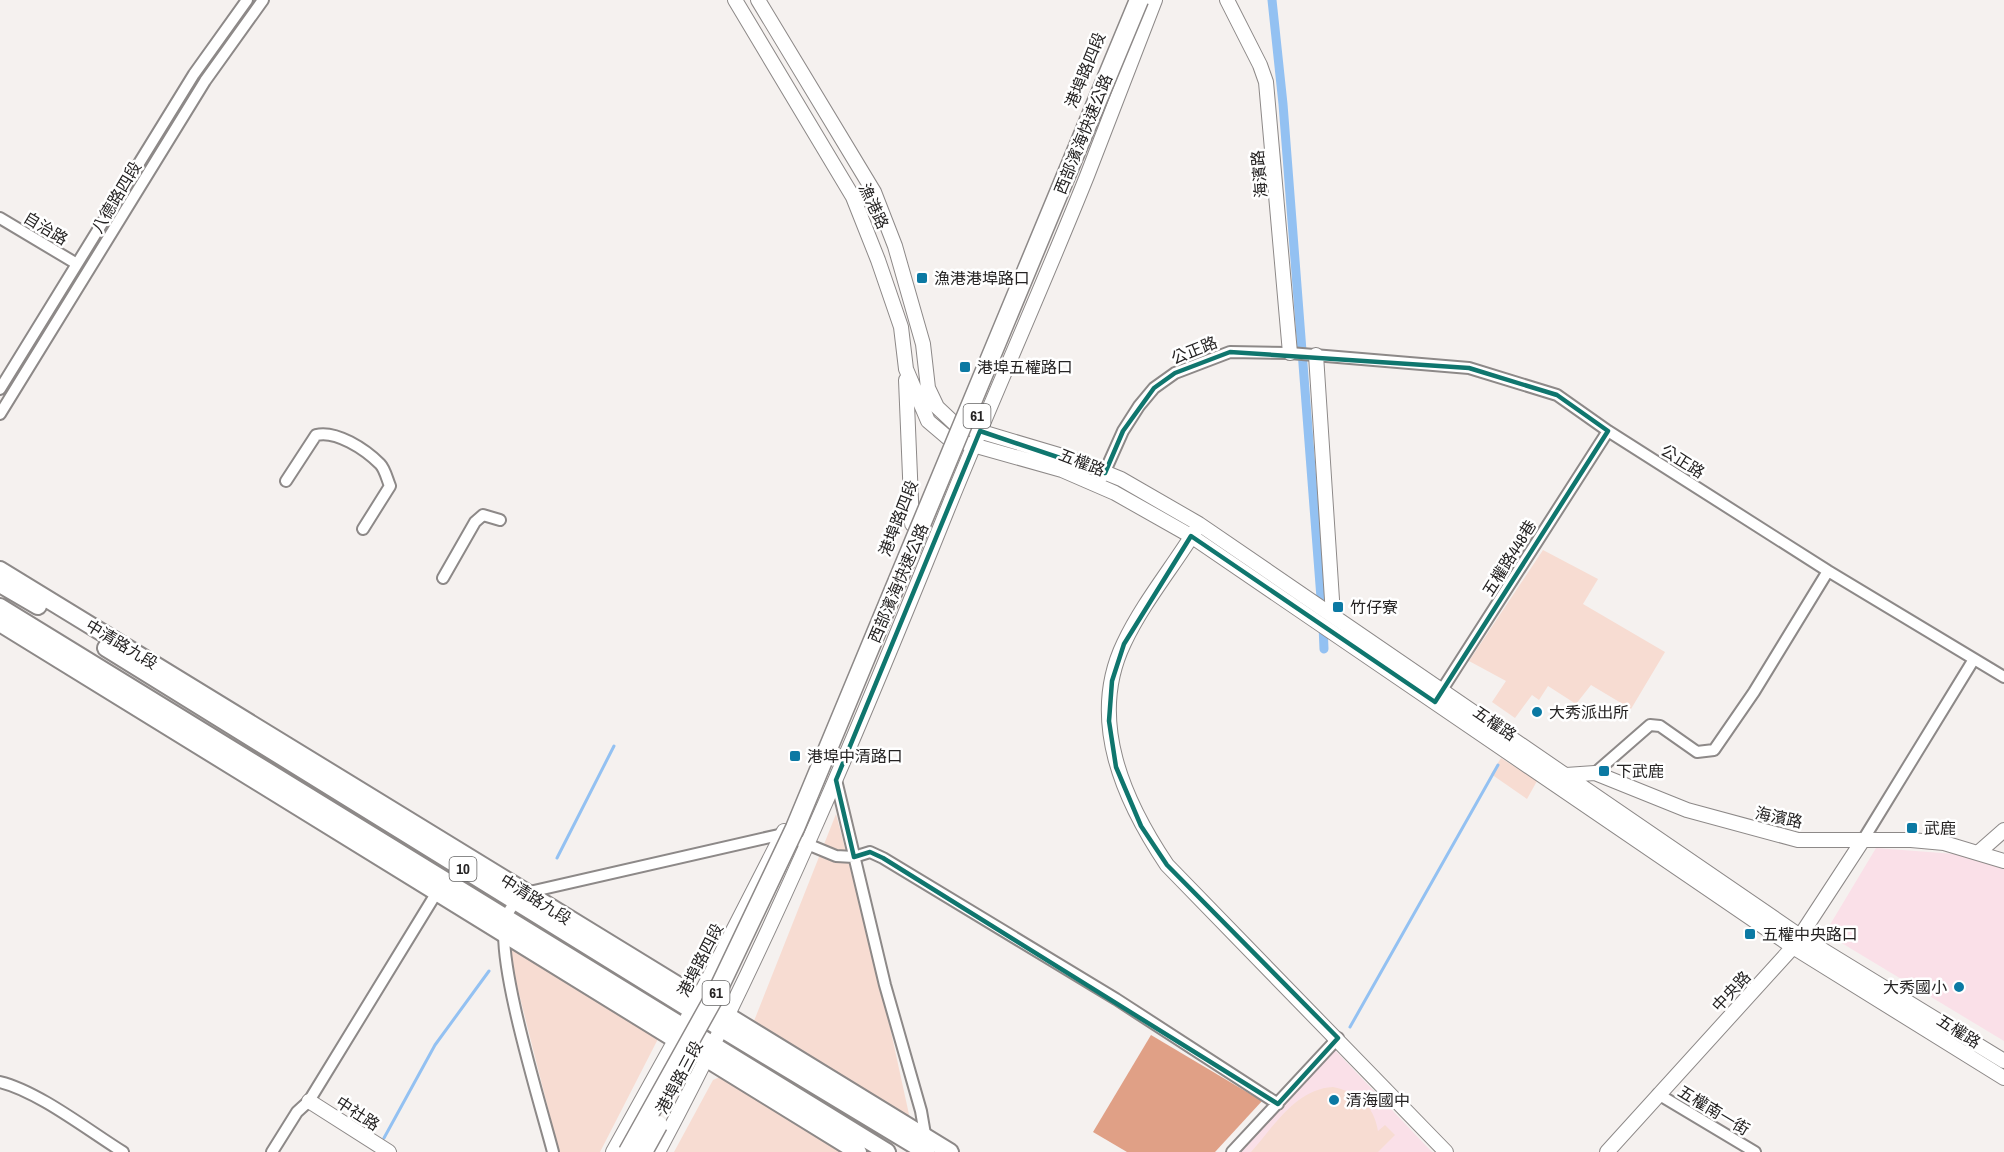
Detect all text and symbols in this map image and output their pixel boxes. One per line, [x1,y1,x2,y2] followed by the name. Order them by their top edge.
[1060,29,1110,111] street label: 港埠路四段
[1049,71,1117,197] street label: 西部濱海快速公路
[1246,149,1272,199] street label: 海濱路
[86,157,146,237] street label: 八德路四段
[854,180,894,232] street label: 漁港路
[20,206,72,250] street label: 自治路
[934,267,1030,289] place label: 漁港港埠路口
[915,271,929,285] marker: 漁港港埠路口
[1168,331,1220,369] street label: 公正路
[977,356,1073,378] place label: 港埠五權路口
[958,360,972,374] marker: 港埠五權路口
[964,404,990,428] road number: 61
[1657,439,1709,483] street label: 公正路
[1056,443,1108,481] street label: 五權路
[873,477,923,559] street label: 港埠路四段
[1477,516,1541,600] street label: 五權路448巷
[863,520,933,646] street label: 西部濱海快速公路
[1350,596,1398,618] place label: 竹仔寮
[1331,600,1345,614] marker: 竹仔寮
[82,614,162,674] street label: 中清路九段
[1469,700,1521,746] street label: 五權路
[1549,701,1629,723] place label: 大秀派出所
[1530,705,1544,719] marker: 大秀派出所
[807,745,903,767] place label: 港埠中清路口
[788,749,802,763] marker: 港埠中清路口
[1616,760,1664,782] place label: 下武鹿
[1597,764,1611,778] marker: 下武鹿
[1753,801,1805,833] street label: 海濱路
[1924,817,1956,839] place label: 武鹿
[1905,821,1919,835] marker: 武鹿
[450,857,476,881] road number: 10
[496,868,576,930] street label: 中清路九段
[672,919,728,1001] street label: 港埠路四段
[1762,923,1858,945] place label: 五權中央路口
[1743,927,1757,941] marker: 五權中央路口
[1707,966,1755,1016] street label: 中央路
[1883,976,1947,998] place label: 大秀國小
[1952,980,1966,994] marker: 大秀國小
[702,981,730,1005] road number: 61
[1933,1009,1985,1053] street label: 五權路
[651,1037,707,1117] street label: 港埠路三段
[1674,1080,1754,1140] street label: 五權南一街
[1346,1089,1410,1111] place label: 清海國中
[332,1091,384,1135] street label: 中社路
[1327,1093,1341,1107] marker: 清海國中

